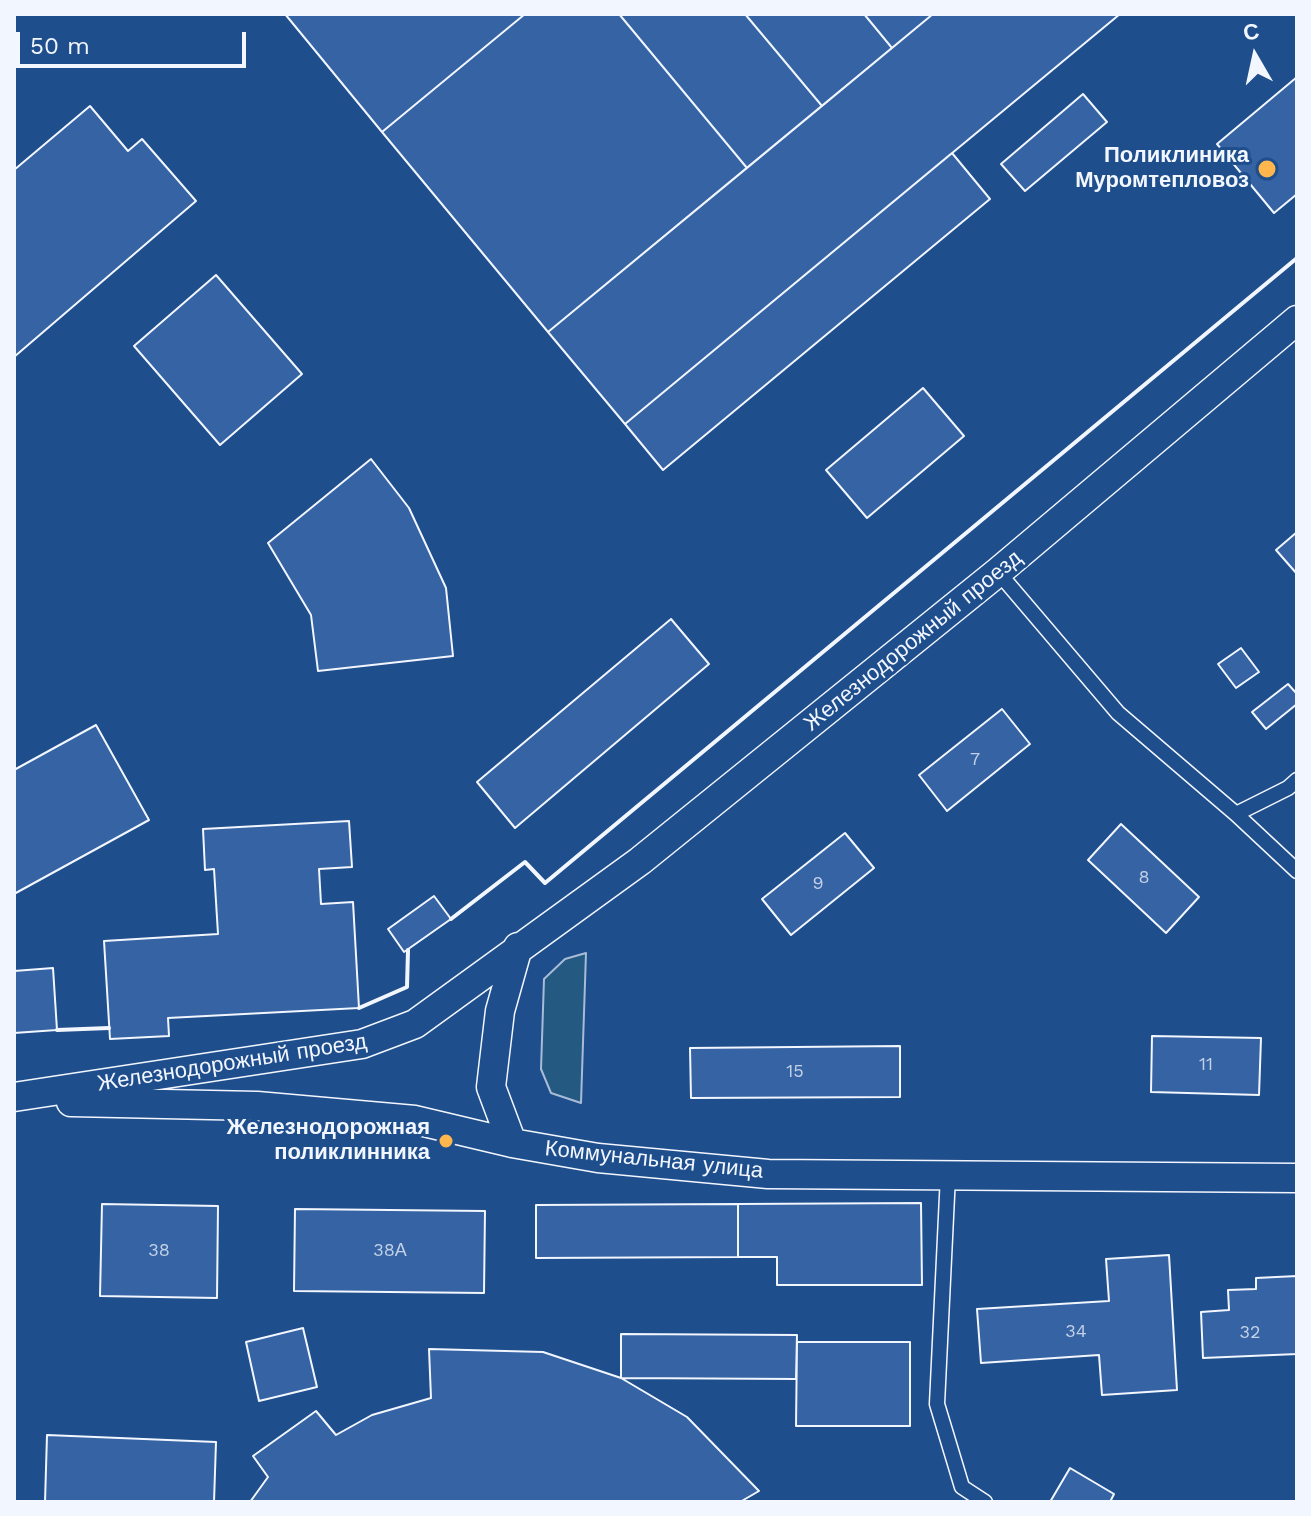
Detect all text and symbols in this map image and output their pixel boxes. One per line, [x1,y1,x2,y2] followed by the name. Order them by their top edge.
[20,16,250,66] scale bar
[1215,16,1295,96] north arrow
[1241,18,1261,45] text: С
[30,32,90,60] text: 50 m
[1075,143,1249,194] place label: Поликлиника Муромтепловоз
[1256,158,1278,180] marker: Поликлиника Муромтепловоз
[799,545,1027,737] street label: Железнодорожный проезд
[970,749,980,771] house number: 7
[1138,867,1150,889] house number: 8
[812,873,824,895] house number: 9
[95,1029,369,1097] street label: Железнодорожный проезд
[1199,1054,1213,1076] house number: 11
[786,1061,804,1083] house number: 15
[227,1115,430,1166] place label: Железнодорожная поликлинника
[437,1132,455,1150] marker: Железнодорожная поликлинника
[543,1135,765,1185] street label: Коммунальная улица
[148,1240,170,1262] house number: 38
[373,1240,407,1262] house number: 38А
[1065,1321,1087,1343] house number: 34
[1240,1322,1260,1344] house number: 32

